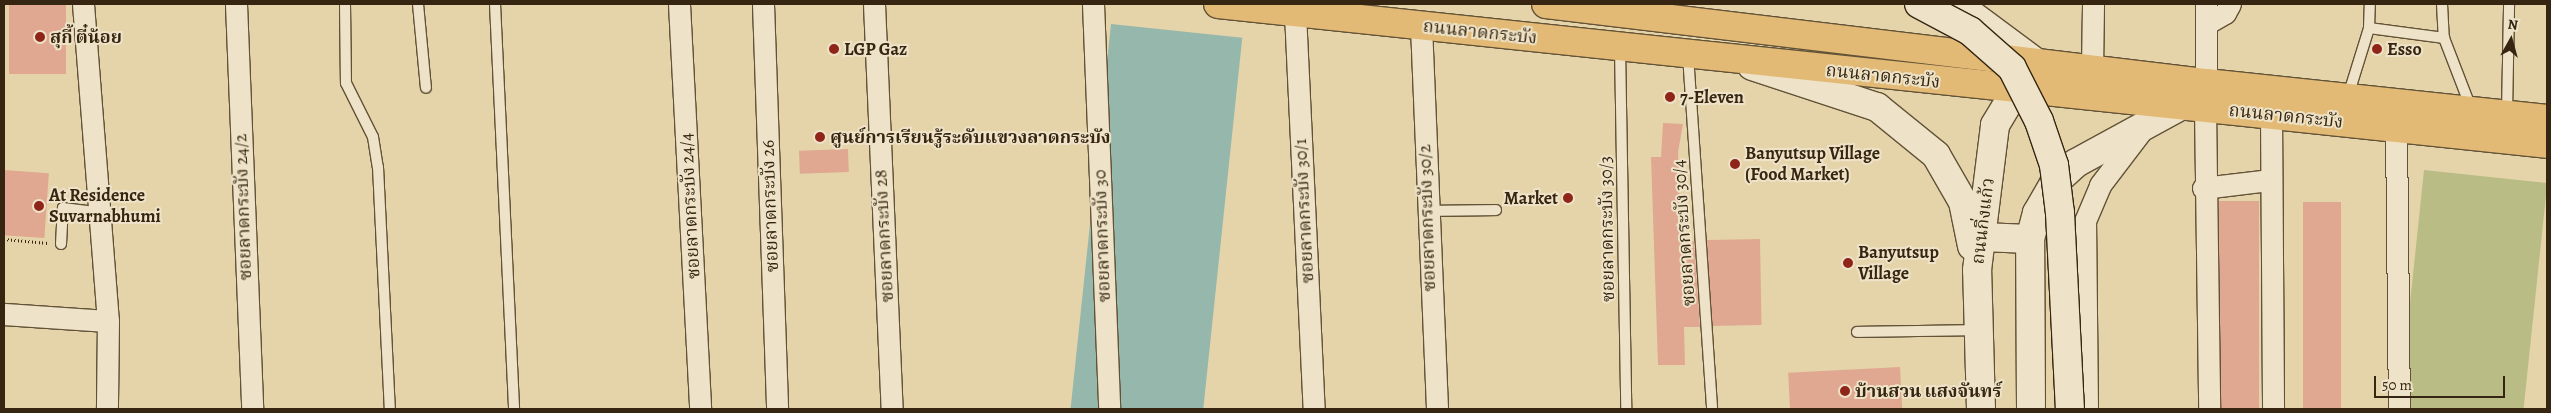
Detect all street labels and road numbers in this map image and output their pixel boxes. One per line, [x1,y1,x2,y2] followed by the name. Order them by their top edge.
[1422,15,1538,49] street label: ถนนลาดกระบัง
[1825,59,1941,93] street label: ถนนลาดกระบัง
[2228,99,2344,133] street label: ถนนลาดกระบัง
[675,132,705,280] street label: ซอยลาดกระบัง 24/4
[230,133,256,281] street label: ซอยลาดกระบัง 24/2
[1289,138,1319,284] street label: ซอยลาดกระบัง 30/1
[757,139,783,273] street label: ซอยลาดกระบัง 26
[1414,144,1440,292] street label: ซอยลาดกระบัง 30/2
[1595,156,1619,302] street label: ซอยลาดกระบัง 30/3
[1668,159,1700,307] street label: ซอยลาดกระบัง 30/4
[870,169,898,303] street label: ซอยลาดกระบัง 28
[1089,169,1115,303] street label: ซอยลาดกระบัง 30
[1967,177,1999,265] street label: ถนนกิ่งแก้ว

